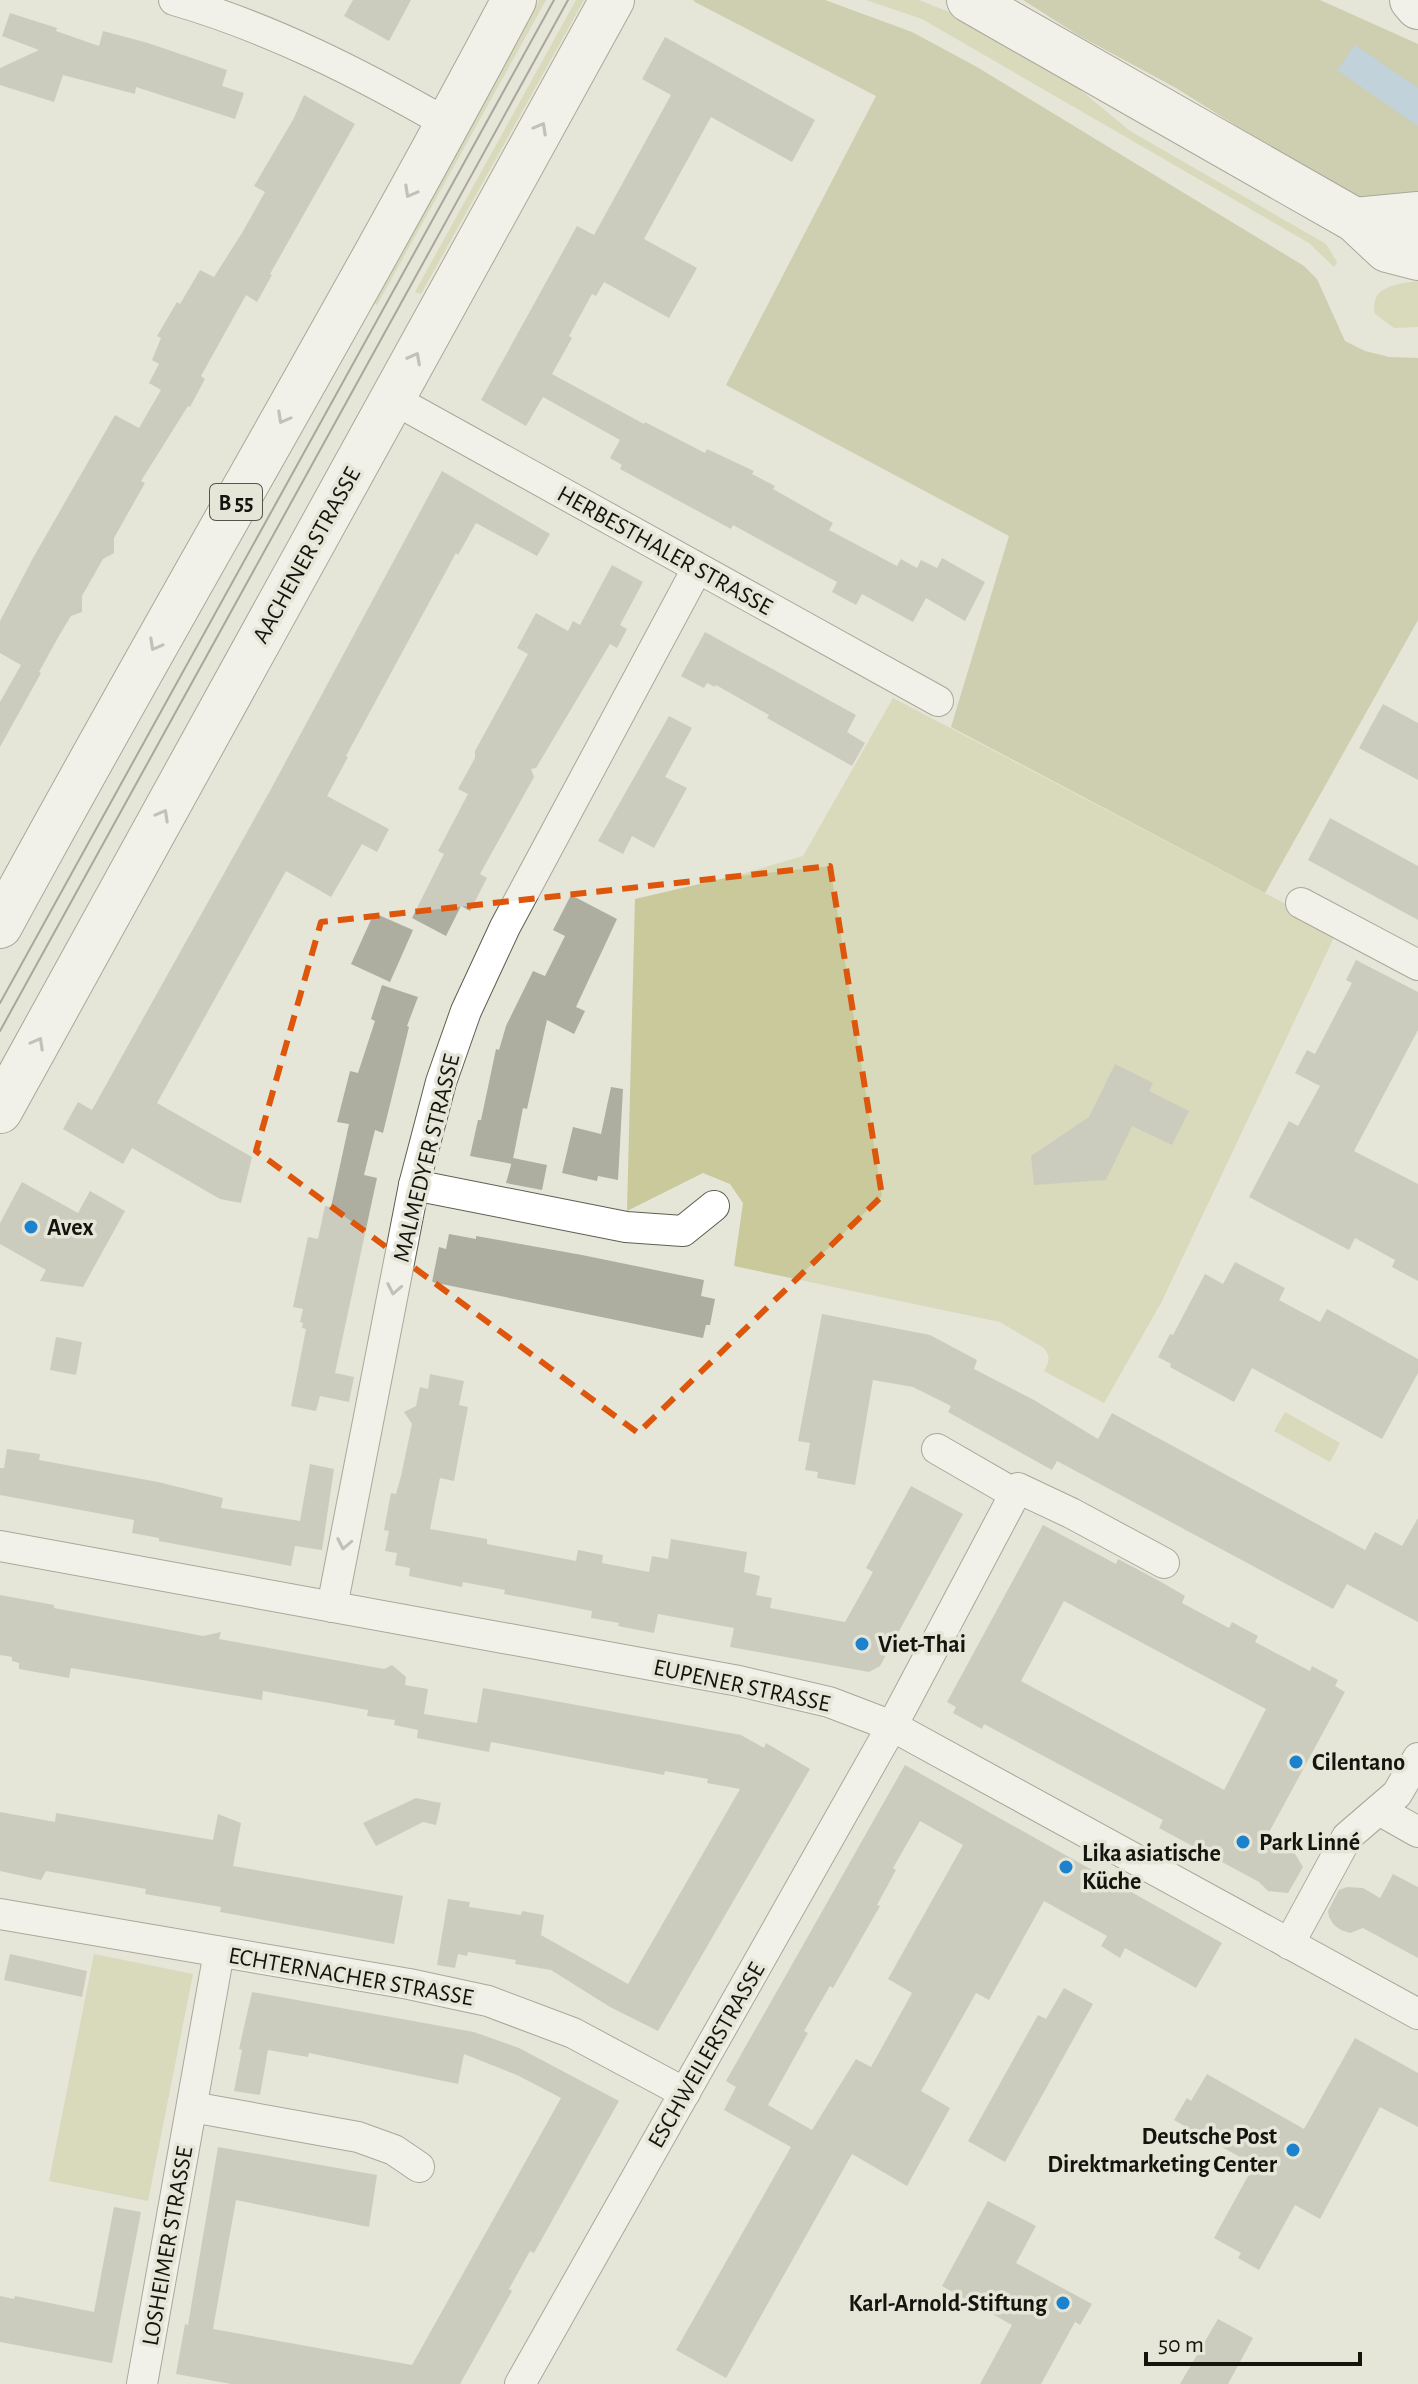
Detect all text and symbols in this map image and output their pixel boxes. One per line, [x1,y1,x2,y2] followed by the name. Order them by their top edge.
[531,122,546,137] one-way arrow
[404,183,420,198] one-way arrow
[405,351,420,366] one-way arrow
[277,410,293,424] one-way arrow
[249,463,365,648] street label: AACHENER STRASSE
[553,482,776,620] street label: HERBESTHALER STRASSE
[210,484,262,520] road number: B 55
[149,636,165,651] one-way arrow
[153,809,169,824] one-way arrow
[28,1036,43,1051] one-way arrow
[389,1051,465,1265] street label: MALMEDYER STRASSE
[47,1216,94,1240] place label: Avex
[22,1218,40,1236] marker: Avex
[386,1282,403,1295] one-way arrow
[337,1537,354,1551] one-way arrow
[878,1633,966,1657] place label: Viet-Thai
[853,1635,871,1653] marker: Viet-Thai
[651,1656,833,1717] street label: EUPENER STRASSE
[1312,1751,1405,1775] place label: Cilentano
[1287,1753,1305,1771] marker: Cilentano
[1259,1831,1360,1855] place label: Park Linné
[1234,1833,1252,1851] marker: Park Linné
[1082,1842,1221,1894] place label: Lika asiatische Küche
[1057,1858,1075,1876] marker: Lika asiatische Küche
[227,1944,476,2010] street label: ECHTERNACHER STRASSE
[644,1958,770,2152] street label: ESCHWEILERSTRASSE
[1047,2125,1278,2177] place label: Deutsche Post Direktmarketing Center
[1284,2141,1302,2159] marker: Deutsche Post Direktmarketing Center
[139,2144,197,2348] street label: LOSHEIMER STRASSE
[848,2292,1048,2316] place label: Karl-Arnold-Stiftung
[1054,2294,1072,2312] marker: Karl-Arnold-Stiftung
[1146,2316,1360,2366] scale bar
[1158,2333,1204,2357] text: 50 m

